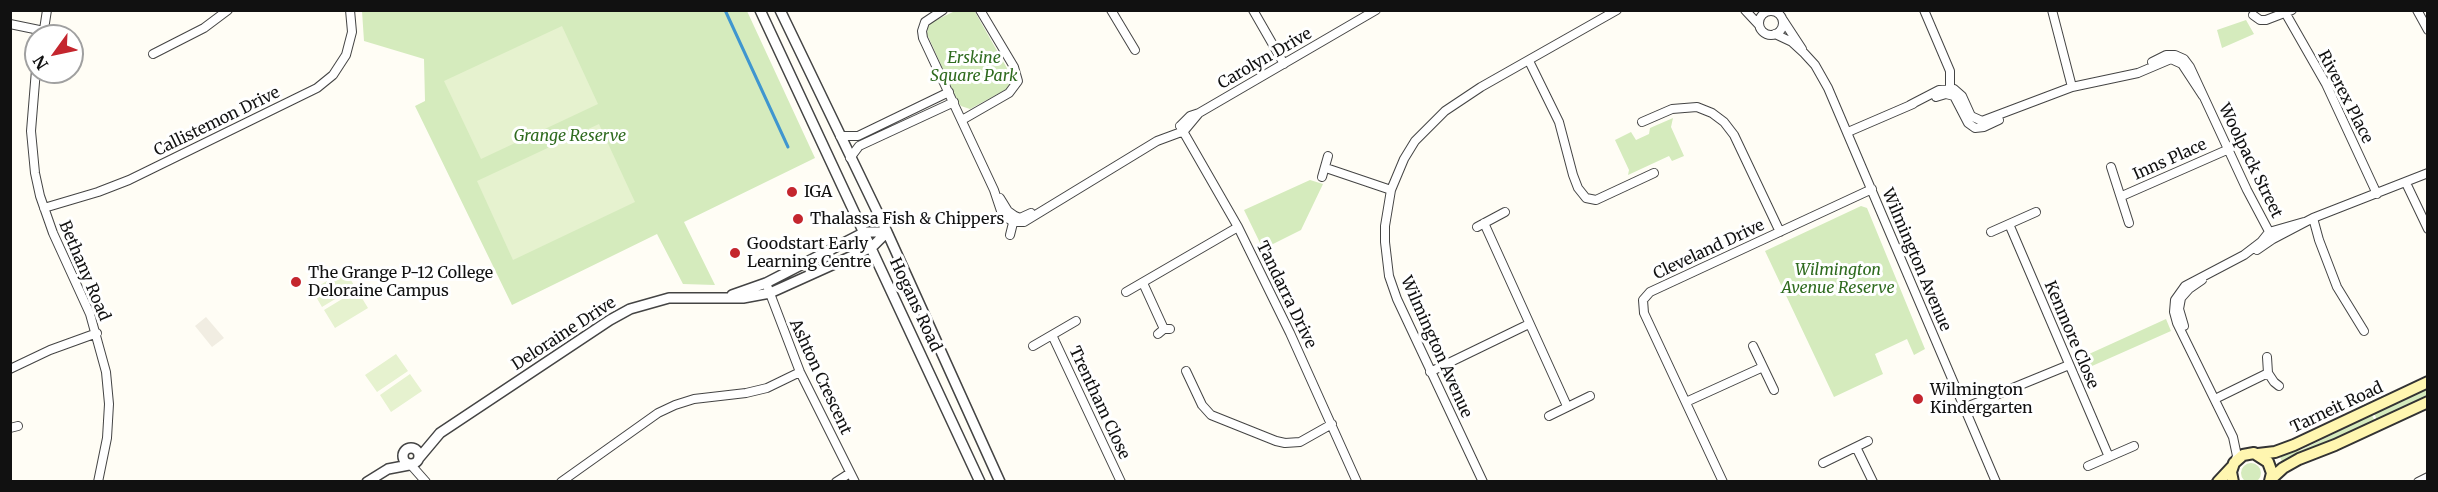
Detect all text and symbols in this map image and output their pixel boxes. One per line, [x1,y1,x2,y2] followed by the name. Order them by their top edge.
[24,24,84,84] north arrow
[1215,24,1315,94] street label: Carolyn Drive
[2313,47,2377,147] street label: Riverex Place
[930,48,1018,86] park label: Erskine Square Park
[29,52,52,73] text: N
[151,83,283,161] street label: Callistemon Drive
[2214,101,2286,221] street label: Woolpack Street
[514,126,626,146] park label: Grange Reserve
[2130,135,2210,185] street label: Inns Place
[804,182,832,202] place label: IGA
[785,185,799,199] marker: IGA
[1877,186,1955,334] street label: Wilmington Avenue
[810,209,1004,229] place label: Thalassa Fish & Chippers
[791,212,805,226] marker: Thalassa Fish & Chippers
[1650,216,1768,284] street label: Cleveland Drive
[54,218,114,324] street label: Bethany Road
[747,234,871,272] place label: Goodstart Early Learning Centre
[1252,238,1320,352] street label: Tandarra Drive
[728,246,742,260] marker: Goodstart Early Learning Centre
[885,255,945,355] street label: Hogans Road
[1781,260,1895,298] park label: Wilmington Avenue Reserve
[308,263,493,301] place label: The Grange P-12 College Deloraine Campus
[1396,273,1476,421] street label: Wilmington Avenue
[289,275,303,289] marker: The Grange P-12 College Deloraine Campus
[2040,278,2102,392] street label: Kenmore Close
[508,293,620,375] street label: Deloraine Drive
[785,316,855,438] street label: Ashton Crescent
[1064,343,1134,463] street label: Trentham Close
[2288,378,2386,438] street label: Tarneit Road
[1930,380,2033,418] place label: Wilmington Kindergarten
[1911,392,1925,406] marker: Wilmington Kindergarten

